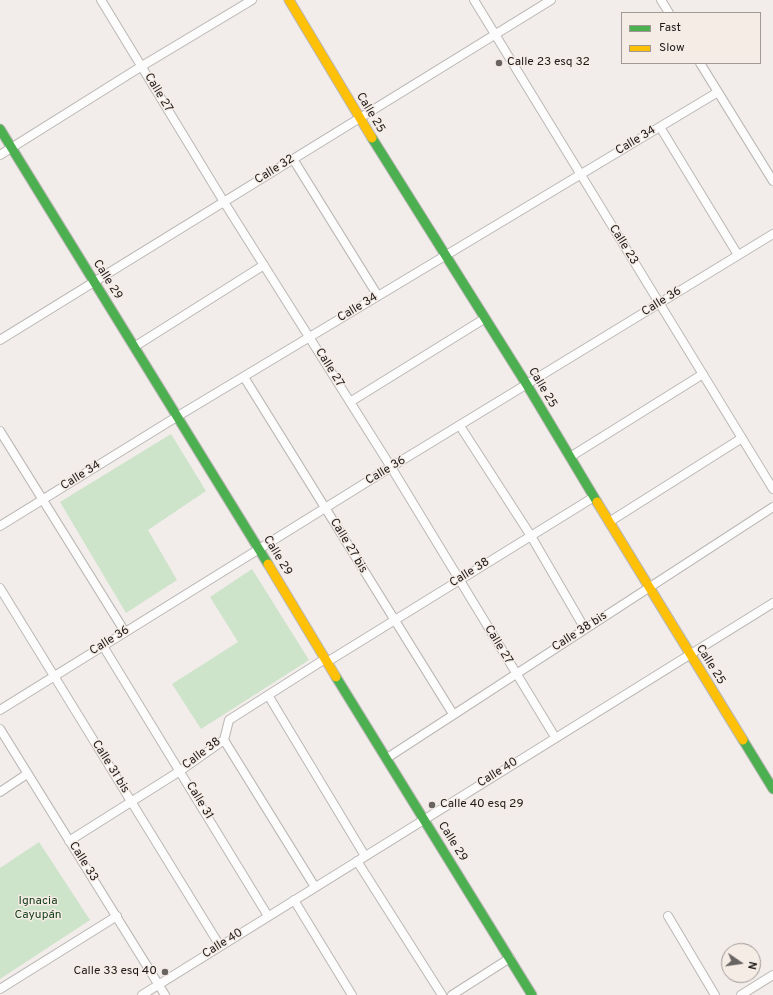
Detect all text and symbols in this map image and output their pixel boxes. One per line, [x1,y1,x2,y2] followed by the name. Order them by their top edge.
[621,12,761,64] legend
[659,20,681,36] text: Fast
[659,40,685,56] text: Slow
[507,56,590,70] place label: Calle 23 esq 32
[494,58,504,68] marker: Calle 23 esq 32
[141,71,175,115] street label: Calle 27
[352,90,388,136] street label: Calle 25
[613,123,659,159] street label: Calle 34
[253,152,297,188] street label: Calle 32
[605,222,641,268] street label: Calle 23
[89,257,125,303] street label: Calle 29
[640,284,684,320] street label: Calle 36
[335,290,381,326] street label: Calle 34
[311,346,347,390] street label: Calle 27
[524,365,560,411] street label: Calle 25
[363,453,409,489] street label: Calle 36
[58,458,104,494] street label: Calle 34
[326,516,370,576] street label: Calle 27 bis
[259,533,295,579] street label: Calle 29
[447,555,493,591] street label: Calle 38
[550,609,610,655] street label: Calle 38 bis
[88,623,132,659] street label: Calle 36
[481,623,515,667] street label: Calle 27
[692,642,728,688] street label: Calle 25
[180,735,224,773] street label: Calle 38
[88,738,132,796] street label: Calle 31 bis
[475,755,521,791] street label: Calle 40
[182,780,216,822] street label: Calle 31
[440,798,524,812] place label: Calle 40 esq 29
[427,800,437,810] marker: Calle 40 esq 29
[434,819,470,865] street label: Calle 29
[65,839,101,885] street label: Calle 33
[14,895,62,923] park label: Ignacia Cayupán
[200,926,246,962] street label: Calle 40
[721,943,761,983] north arrow
[744,960,759,971] text: N
[74,965,157,979] place label: Calle 33 esq 40
[160,967,170,977] marker: Calle 33 esq 40

